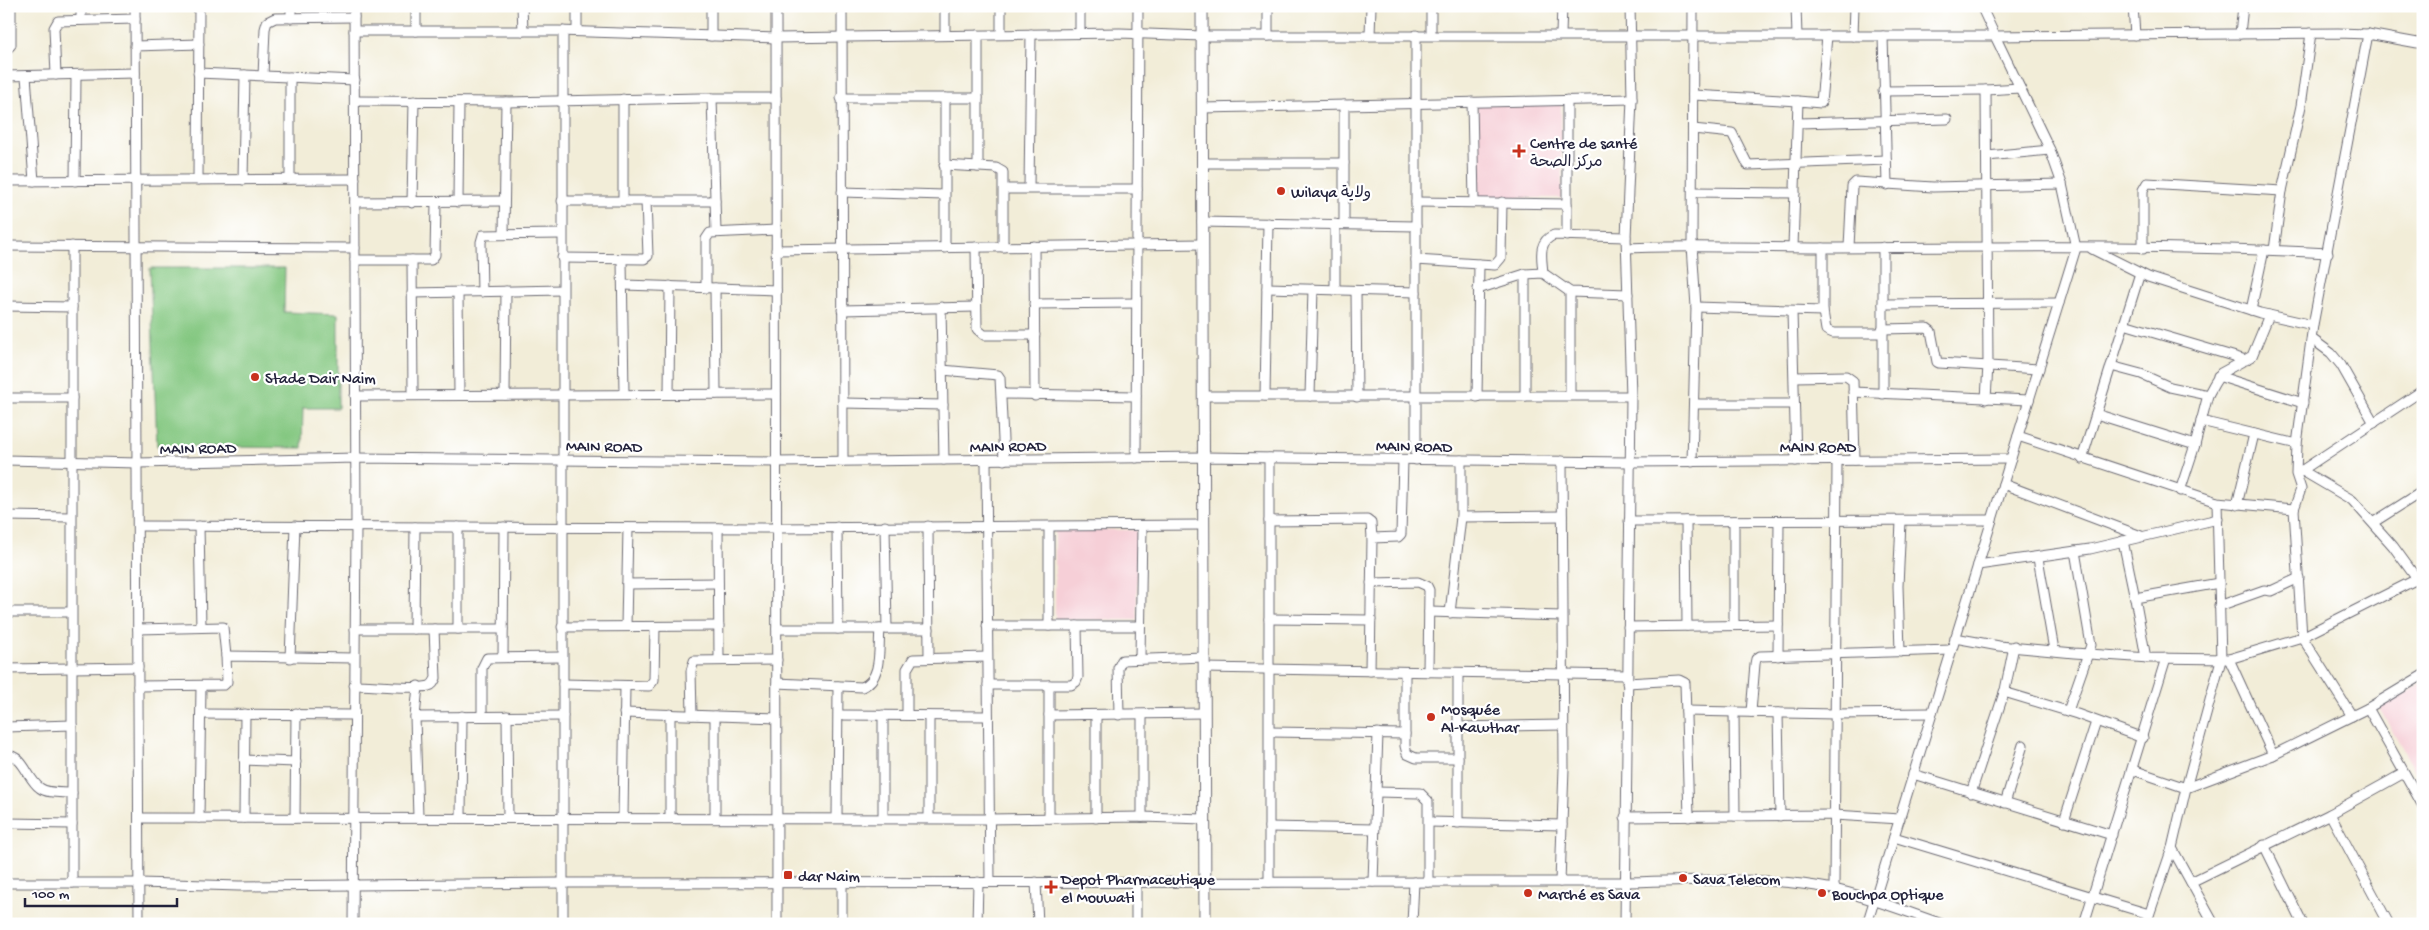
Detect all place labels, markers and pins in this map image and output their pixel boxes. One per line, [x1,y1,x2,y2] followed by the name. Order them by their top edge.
[1530,136,1638,173] place label: Centre de santé مركز الصحة
[1512,144,1526,158] marker: Centre de santé مركز الصحة
[1291,184,1371,204] place label: Wilaya ولاية
[1275,185,1287,197] marker: Wilaya ولاية
[249,371,261,383] marker: Stade Dair Naim
[265,371,376,390] place label: Stade Dair Naim
[1441,702,1520,739] place label: Mosquée Al-Kawthar
[1425,711,1437,723] marker: Mosquée Al-Kawthar
[782,869,794,881] marker: dar Naim
[798,869,861,888] place label: dar Naim
[1060,872,1216,909] place label: Depot Pharmaceutique el Mouwati
[1677,872,1689,884] marker: Sava Telecom
[1693,872,1781,891] place label: Sava Telecom
[1045,881,1057,893] marker: Depot Pharmaceutique el Mouwati
[1522,887,1534,899] marker: Marché es Sava
[1538,887,1641,906] place label: Marché es Sava
[1816,887,1828,899] marker: Bouchpa Optique
[1831,887,1944,906] place label: Bouchpa Optique

